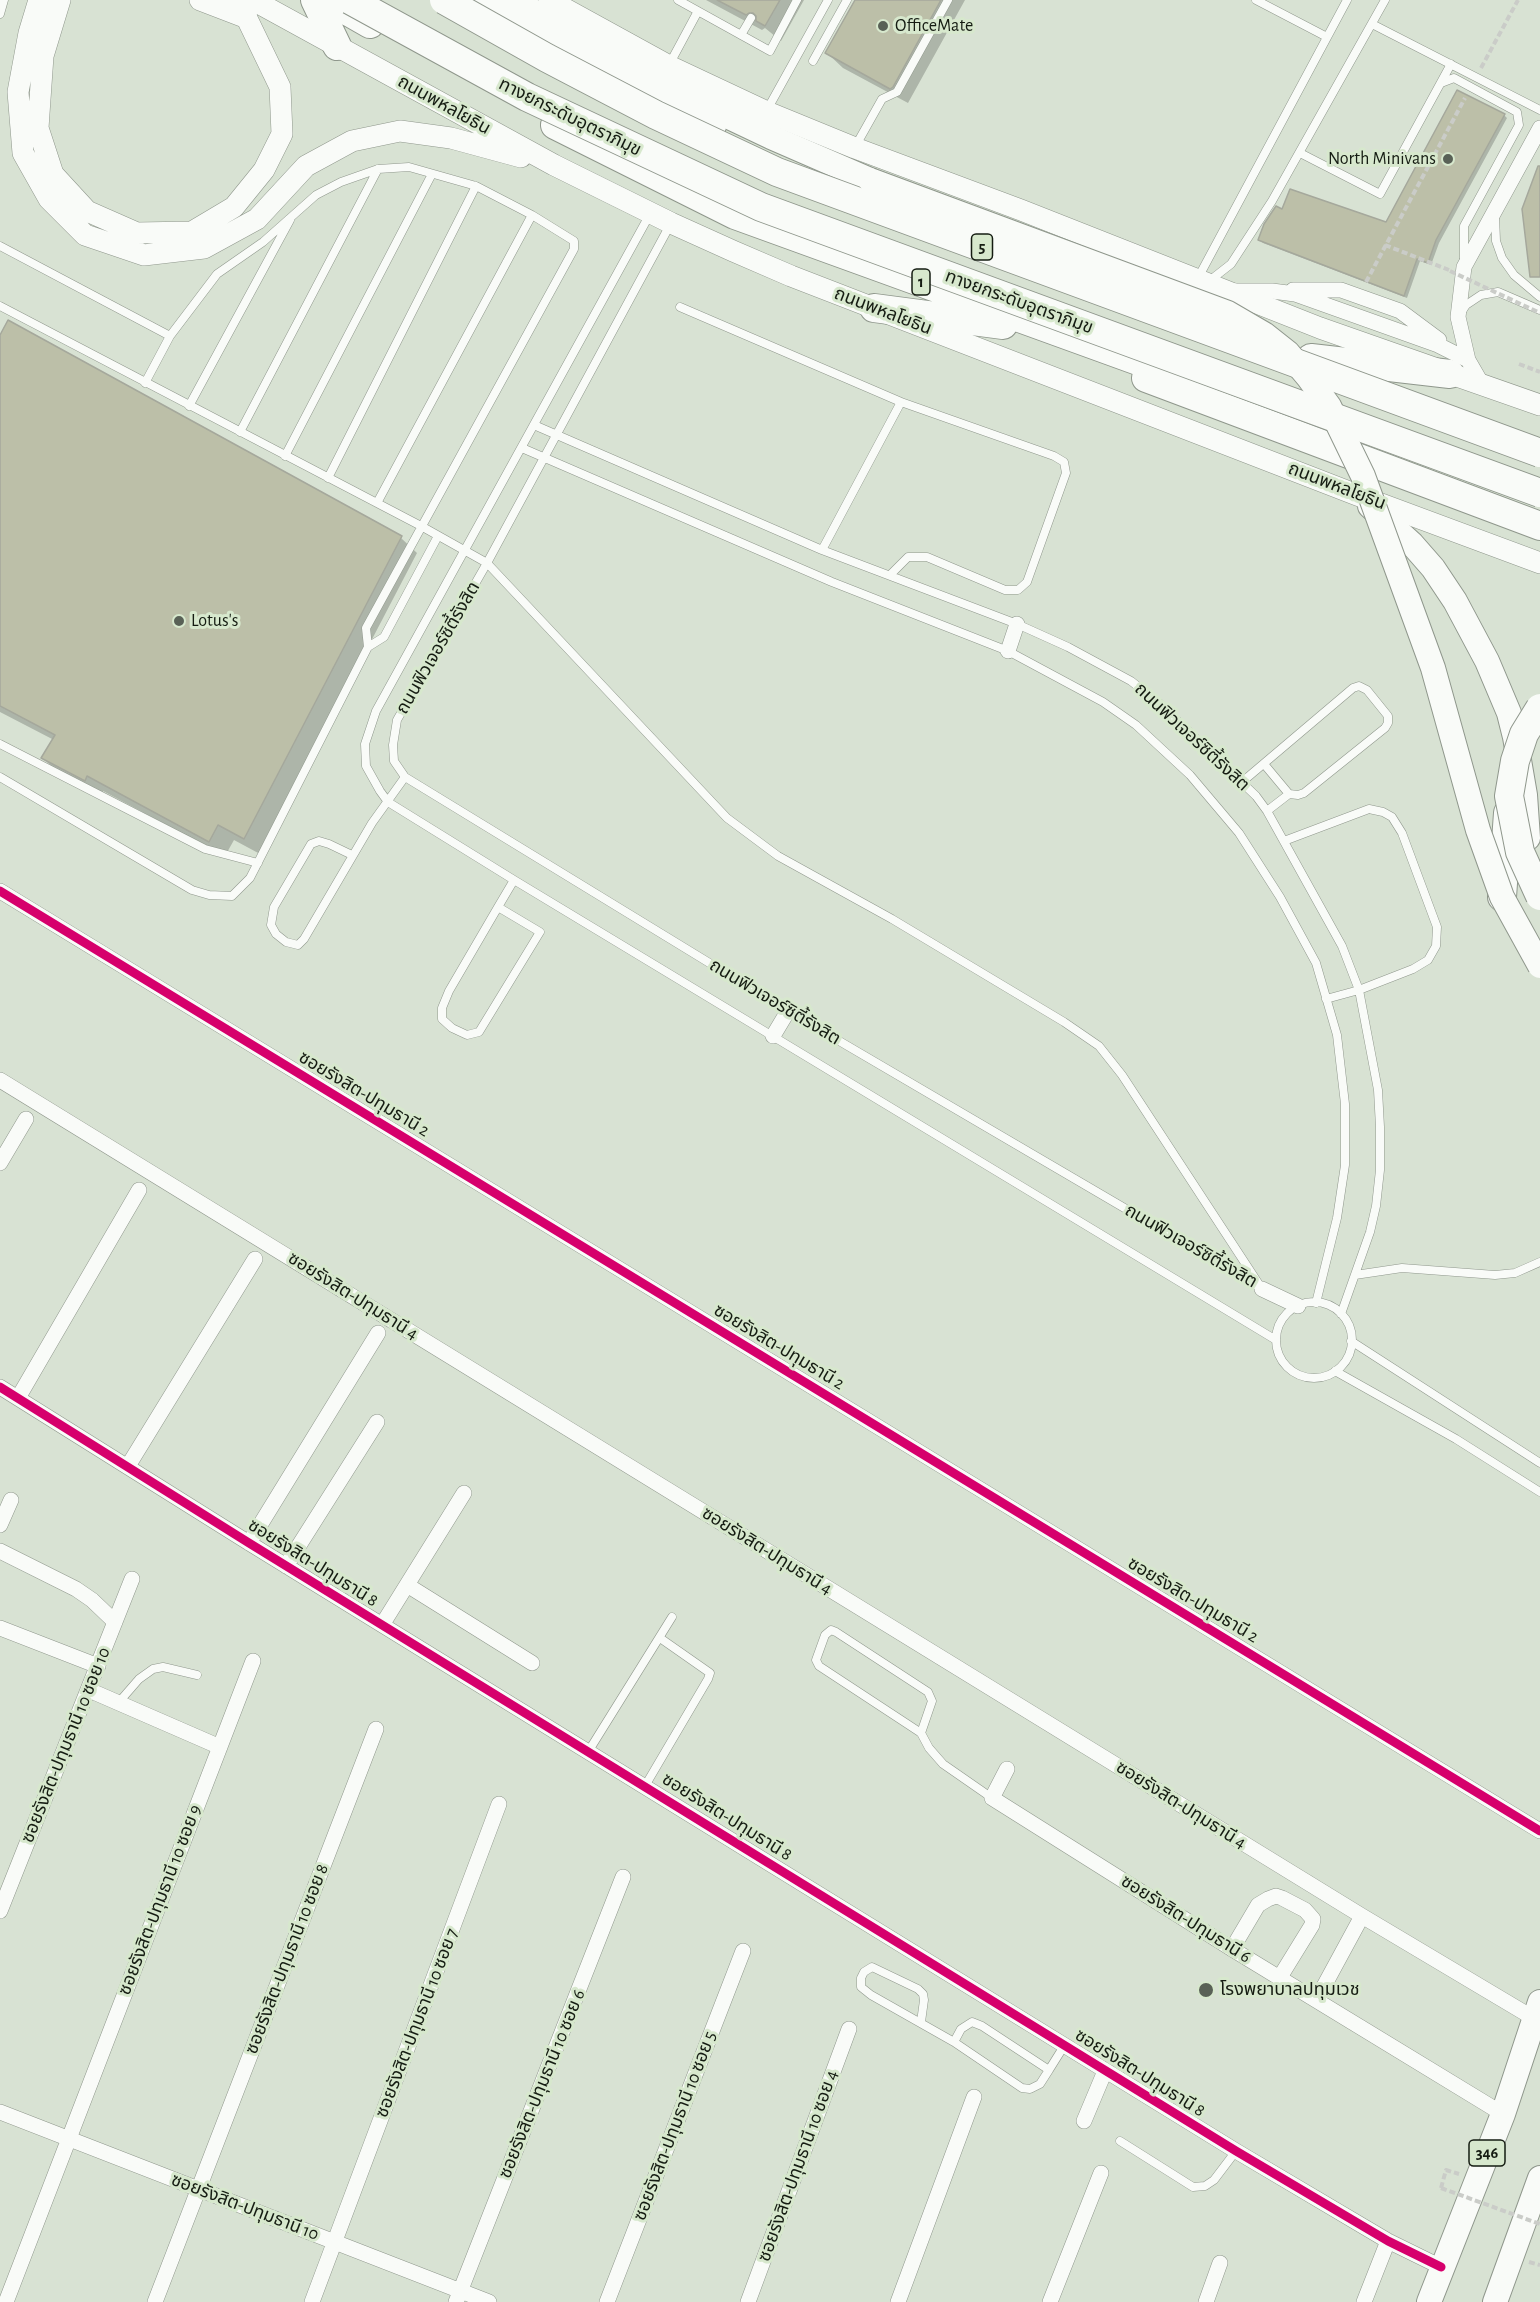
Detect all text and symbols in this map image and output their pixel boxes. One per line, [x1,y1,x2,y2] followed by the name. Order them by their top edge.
[895,15,973,37] place label: OfficeMate
[876,19,890,33] marker: OfficeMate
[394,71,494,139] street label: ถนนพหลโยธิน
[495,73,645,161] street label: ทางยกระดับอุตราภิมุข
[1328,148,1436,170] place label: North Minivans
[1441,152,1455,166] marker: North Minivans
[972,234,992,260] road number: 5
[942,265,1096,339] street label: ทางยกระดับอุตราภิมุข
[912,269,930,295] road number: 1
[831,283,935,339] street label: ถนนพหลโยธิน
[1285,458,1389,514] street label: ถนนพหลโยธิน
[391,578,485,718] street label: ถนนฟิวเจอร์ซิตี้รังสิต
[191,610,238,632] place label: Lotus's
[172,614,186,628] marker: Lotus's
[1130,678,1254,796] street label: ถนนฟิวเจอร์ซิตี้รังสิต
[706,954,844,1050] street label: ถนนฟิวเจอร์ซิตี้รังสิต
[295,1046,433,1142] street label: ซอยรังสิต-ปทุมธานี 2
[1121,1199,1261,1293] street label: ถนนฟิวเจอร์ซิตี้รังสิต
[284,1247,422,1345] street label: ซอยรังสิต-ปทุมธานี 4
[710,1299,848,1395] street label: ซอยรังสิต-ปทุมธานี 2
[698,1502,836,1600] street label: ซอยรังสิต-ปทุมธานี 4
[244,1514,382,1612] street label: ซอยรังสิต-ปทุมธานี 8
[1124,1552,1262,1648] street label: ซอยรังสิต-ปทุมธานี 2
[17,1644,115,1846] street label: ซอยรังสิต-ปทุมธานี 10 ซอย 10
[1112,1756,1250,1854] street label: ซอยรังสิต-ปทุมธานี 4
[658,1768,796,1866] street label: ซอยรังสิต-ปทุมธานี 8
[114,1802,206,1998] street label: ซอยรังสิต-ปทุมธานี 10 ซอย 9
[241,1861,333,2057] street label: ซอยรังสิต-ปทุมธานี 10 ซอย 8
[1117,1870,1255,1968] street label: ซอยรังสิต-ปทุมธานี 6
[371,1925,463,2121] street label: ซอยรังสิต-ปทุมธานี 10 ซอย 7
[1220,1979,1360,2001] place label: โรงพยาบาลปทุมเวช
[1197,1981,1215,1999] marker: โรงพยาบาลปทุมเวช
[494,1986,590,2182] street label: ซอยรังสิต-ปทุมธานี 10 ซอย 6
[1071,2024,1209,2122] street label: ซอยรังสิต-ปทุมธานี 8
[629,2028,721,2224] street label: ซอยรังสิต-ปทุมธานี 10 ซอย 5
[753,2067,843,2265] street label: ซอยรังสิต-ปทุมธานี 10 ซอย 4
[1469,2140,1505,2166] road number: 346
[168,2169,322,2245] street label: ซอยรังสิต-ปทุมธานี 10

